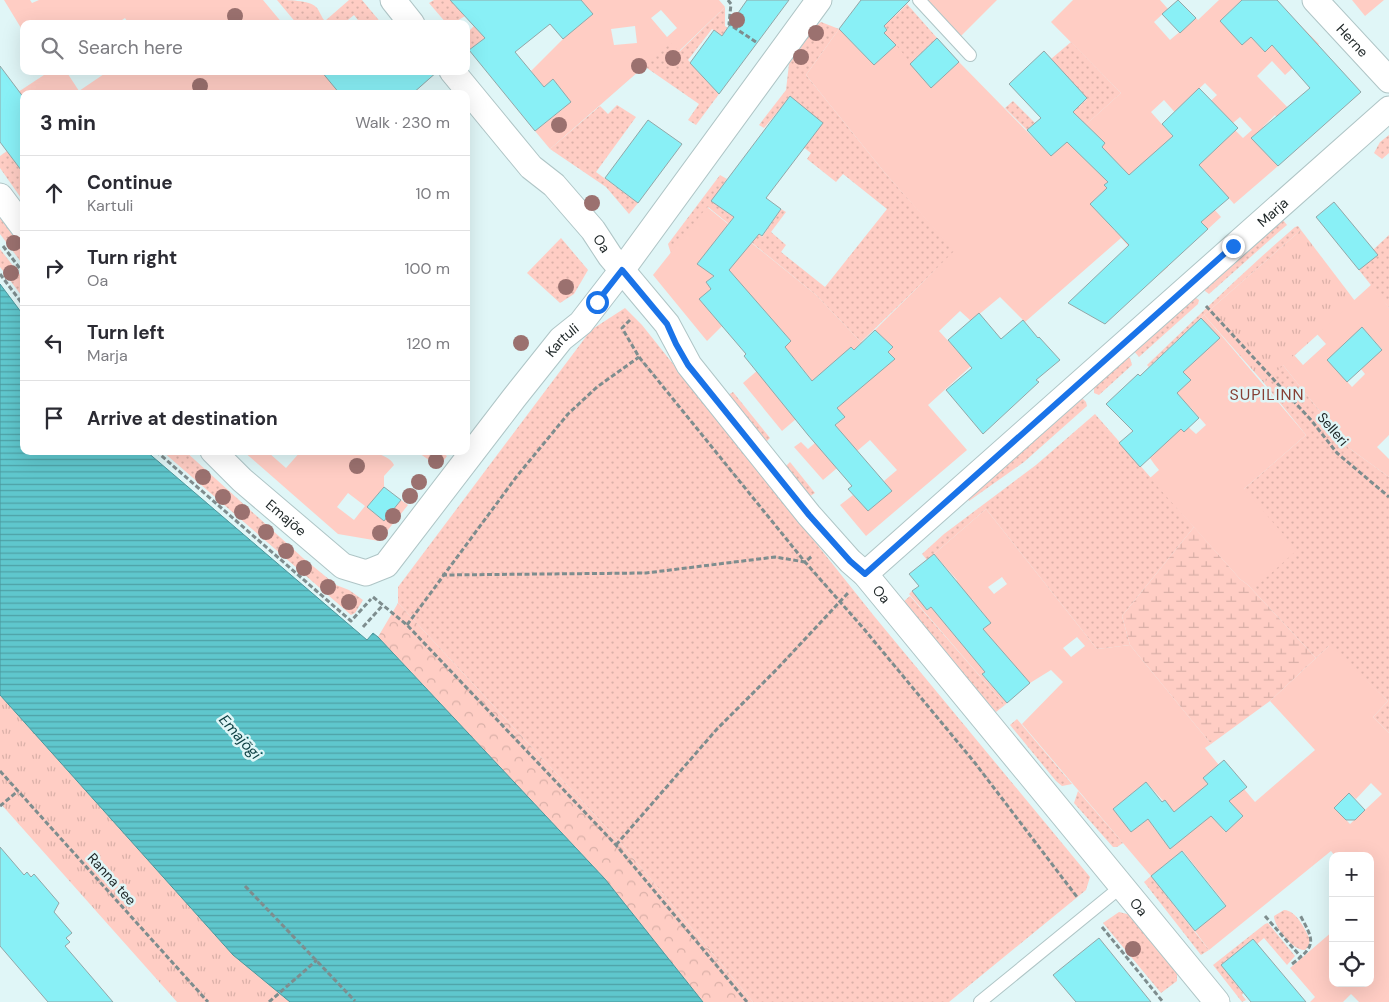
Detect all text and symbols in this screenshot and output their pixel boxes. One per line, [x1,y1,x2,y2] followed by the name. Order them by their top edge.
[20,20,470,75] search box
[1333,20,1372,61] street label: Herne
[38,34,66,62] icon: search
[78,35,183,60] text: Search here
[40,109,96,137] text: 3 min
[355,112,450,133] text: Walk · 230 m
[87,170,173,195] text: Continue
[40,179,68,207] icon: ahead
[416,183,450,204] text: 10 m
[1253,194,1292,231] street label: Marja
[87,195,133,216] text: Kartuli
[589,231,614,256] street label: Oa
[1222,235,1245,258] route end
[87,245,177,270] text: Turn right
[40,254,68,282] icon: right
[405,258,450,279] text: 100 m
[87,270,108,291] text: Oa
[586,291,609,314] route start
[541,319,582,361] street label: Kartuli
[87,320,165,345] text: Turn left
[40,329,68,357] icon: left
[406,333,450,354] text: 120 m
[87,345,128,366] text: Marja
[1229,384,1305,405] district label: SUPILINN
[40,404,68,432] icon: arrive
[87,406,278,431] text: Arrive at destination
[1313,408,1353,450] street label: Selleri
[262,495,310,540] street label: Emajõe
[869,581,894,607] street label: Oa
[214,710,266,764] water label: Emajõgi
[84,849,140,909] street label: Ranna tee
[1329,852,1374,987] map controls
[1329,852,1374,897] button: +
[1126,894,1152,920] street label: Oa
[1329,897,1374,942] button: −
[1329,942,1374,987] button: locate

